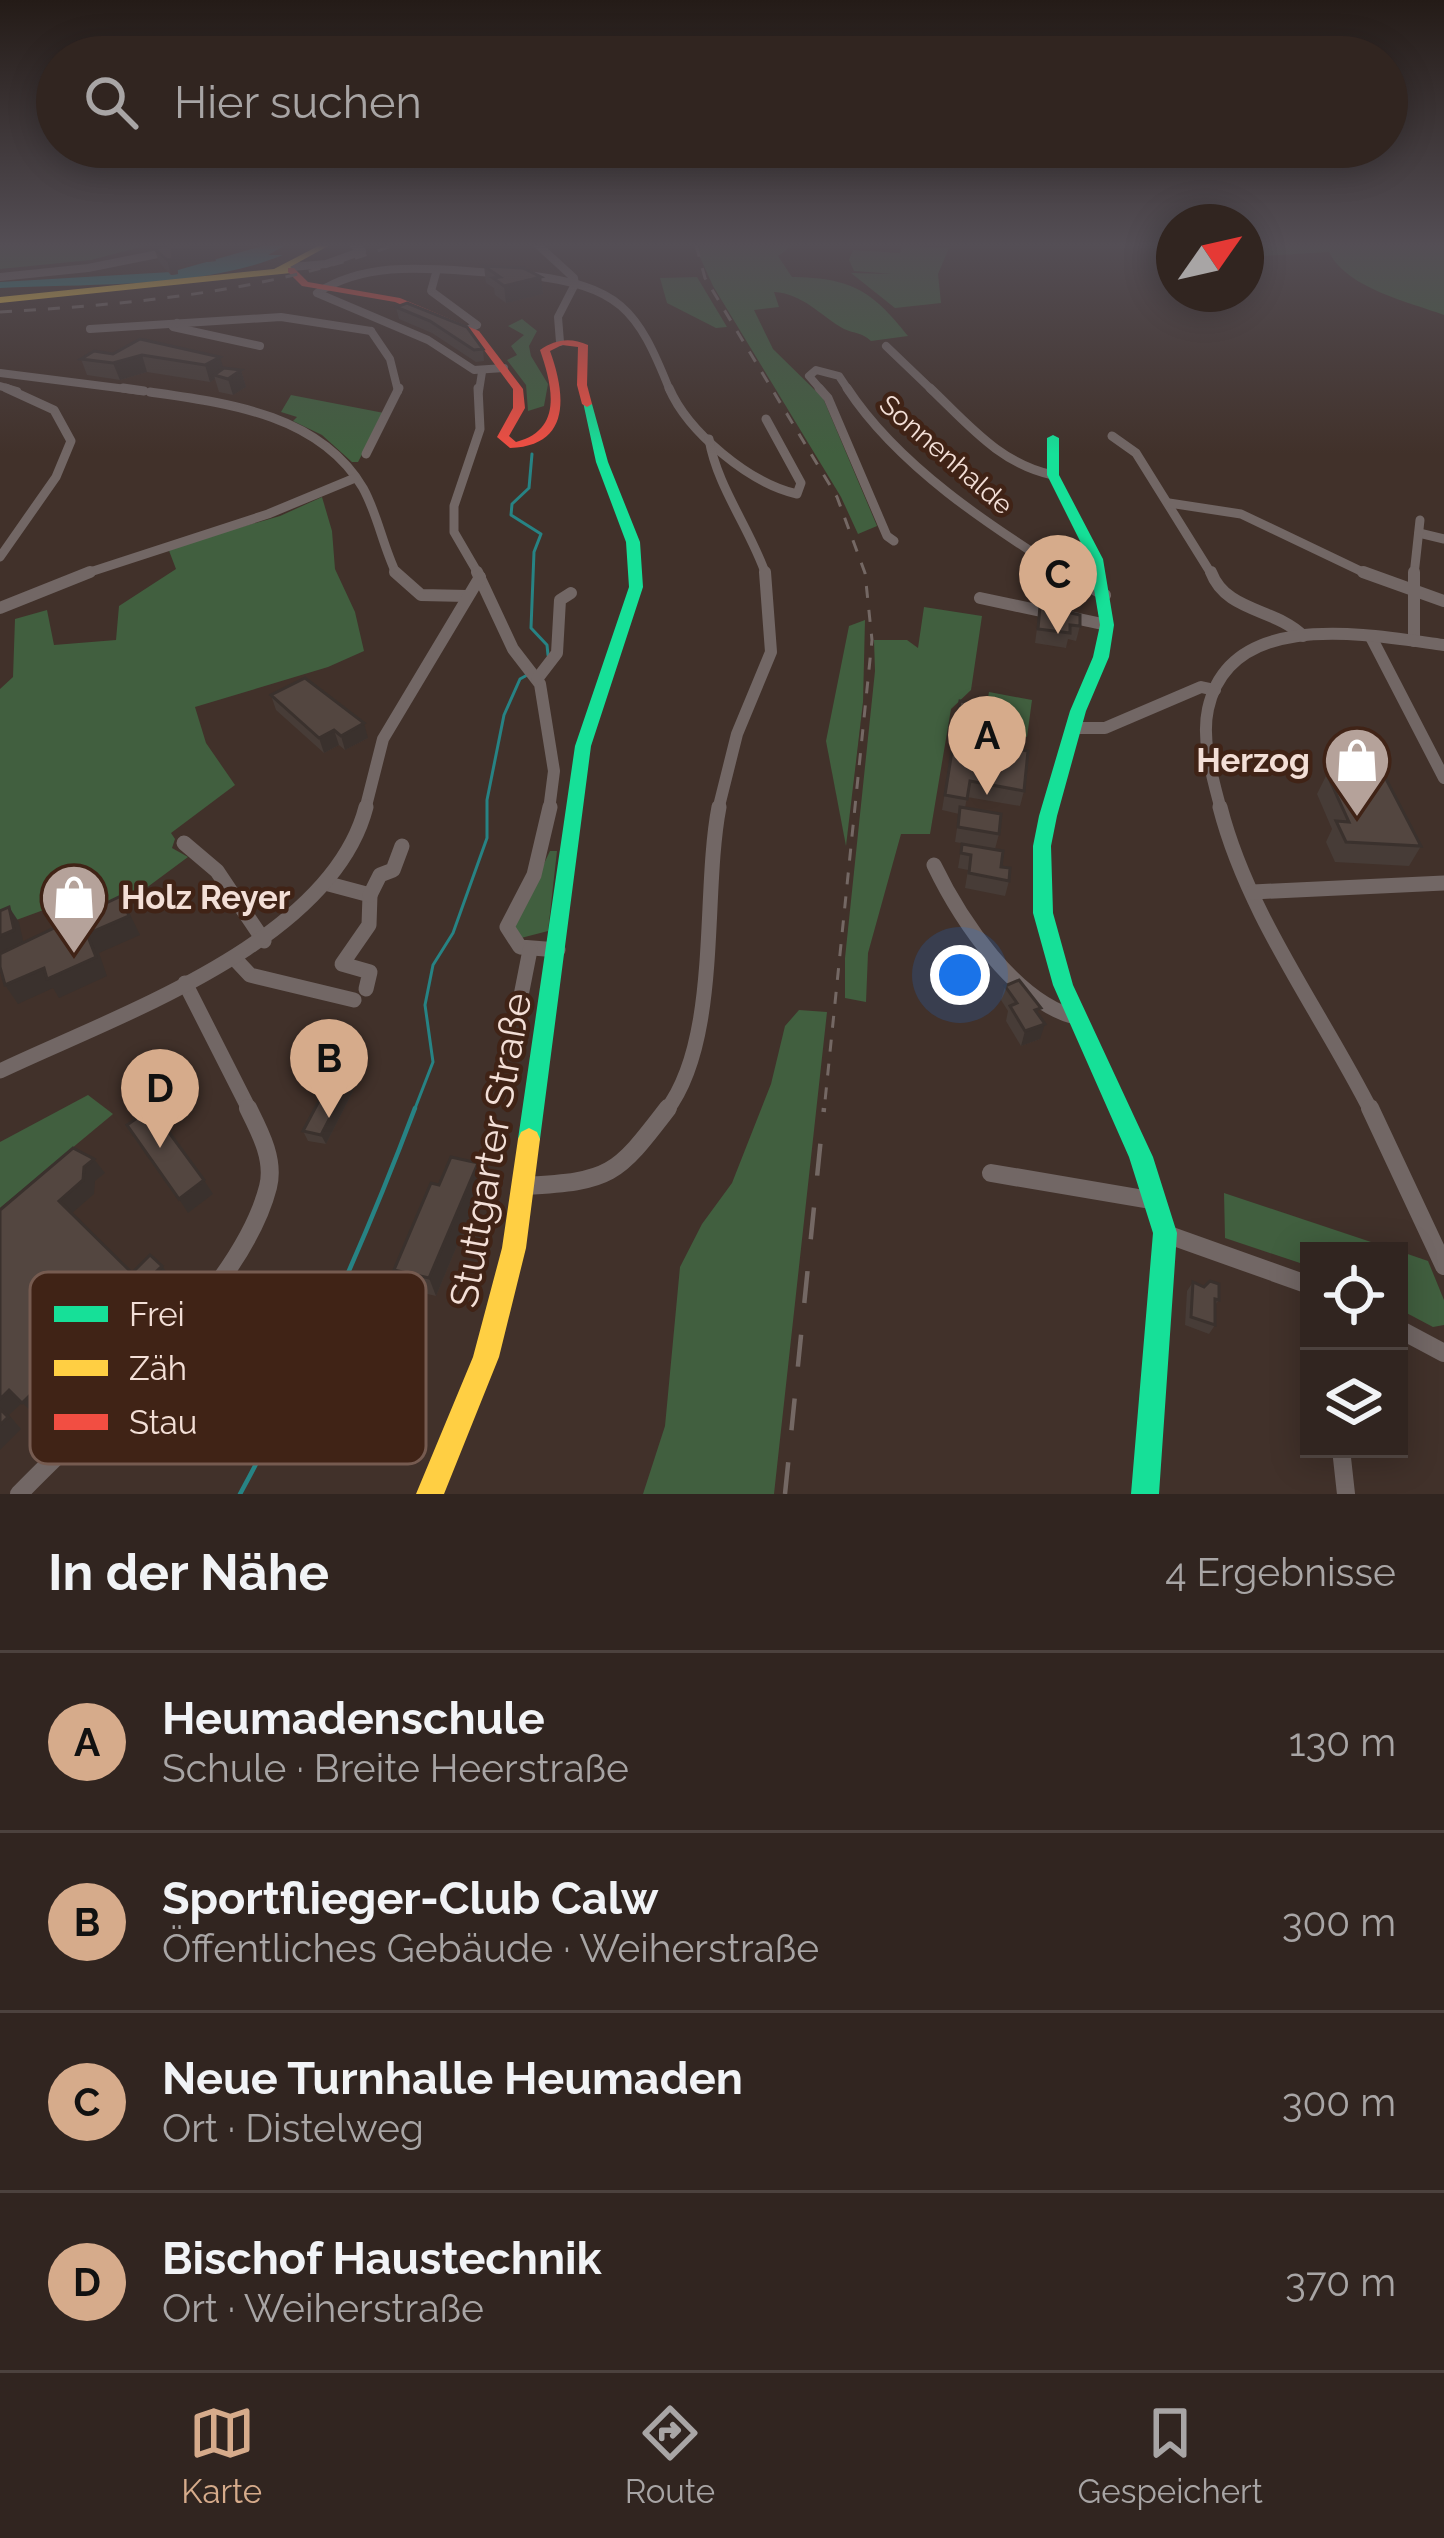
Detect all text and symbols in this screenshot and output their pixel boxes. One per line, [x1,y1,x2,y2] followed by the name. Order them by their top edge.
[36,36,1408,168] search box
[78,69,144,135] icon: search
[174,76,422,129] text: Hier suchen
[1156,204,1264,312] north arrow
[874,388,1019,521] street label: Sonnenhalde
[1019,535,1097,634] pin: C
[948,696,1026,795] pin: A
[1322,725,1392,819] shop icon: Herzog
[1196,741,1310,780] place label: Herzog
[39,862,109,956] shop icon: Holz Reyer
[121,878,291,917] place label: Holz Reyer
[930,945,990,1005] your location
[440,989,540,1311] street label: Stuttgarter Straße
[290,1019,368,1118] pin: B
[121,1049,199,1148] pin: D
[1300,1242,1408,1458] map controls
[1300,1242,1408,1350] button: locate
[30,1272,426,1464] legend
[129,1295,185,1334] text: Frei
[129,1349,187,1388] text: Zäh
[1300,1350,1408,1458] button: layers
[129,1403,197,1442] text: Stau
[48,1542,329,1602] text: In der Nähe
[1165,1549,1396,1595] text: 4 Ergebnisse
[162,1692,545,1745] text: Heumadenschule
[74,1719,100,1765] text: A
[1289,1719,1396,1765] text: 130 m
[162,1745,629,1791] text: Schule · Breite Heerstraße
[162,1872,659,1925] text: Sportflieger-Club Calw
[74,1899,100,1945] text: B
[1282,1899,1396,1945] text: 300 m
[162,1925,819,1971] text: Öffentliches Gebäude · Weiherstraße
[162,2052,743,2105] text: Neue Turnhalle Heumaden
[74,2079,100,2125] text: C
[1282,2079,1396,2125] text: 300 m
[162,2105,424,2151] text: Ort · Distelweg
[162,2232,602,2285] text: Bischof Haustechnik
[73,2259,101,2305] text: D
[1285,2259,1396,2305] text: 370 m
[162,2285,484,2331] text: Ort · Weiherstraße
[181,2400,262,2511] tab: Karte
[625,2400,715,2511] tab: Route
[1078,2400,1263,2511] tab: Gespeichert

